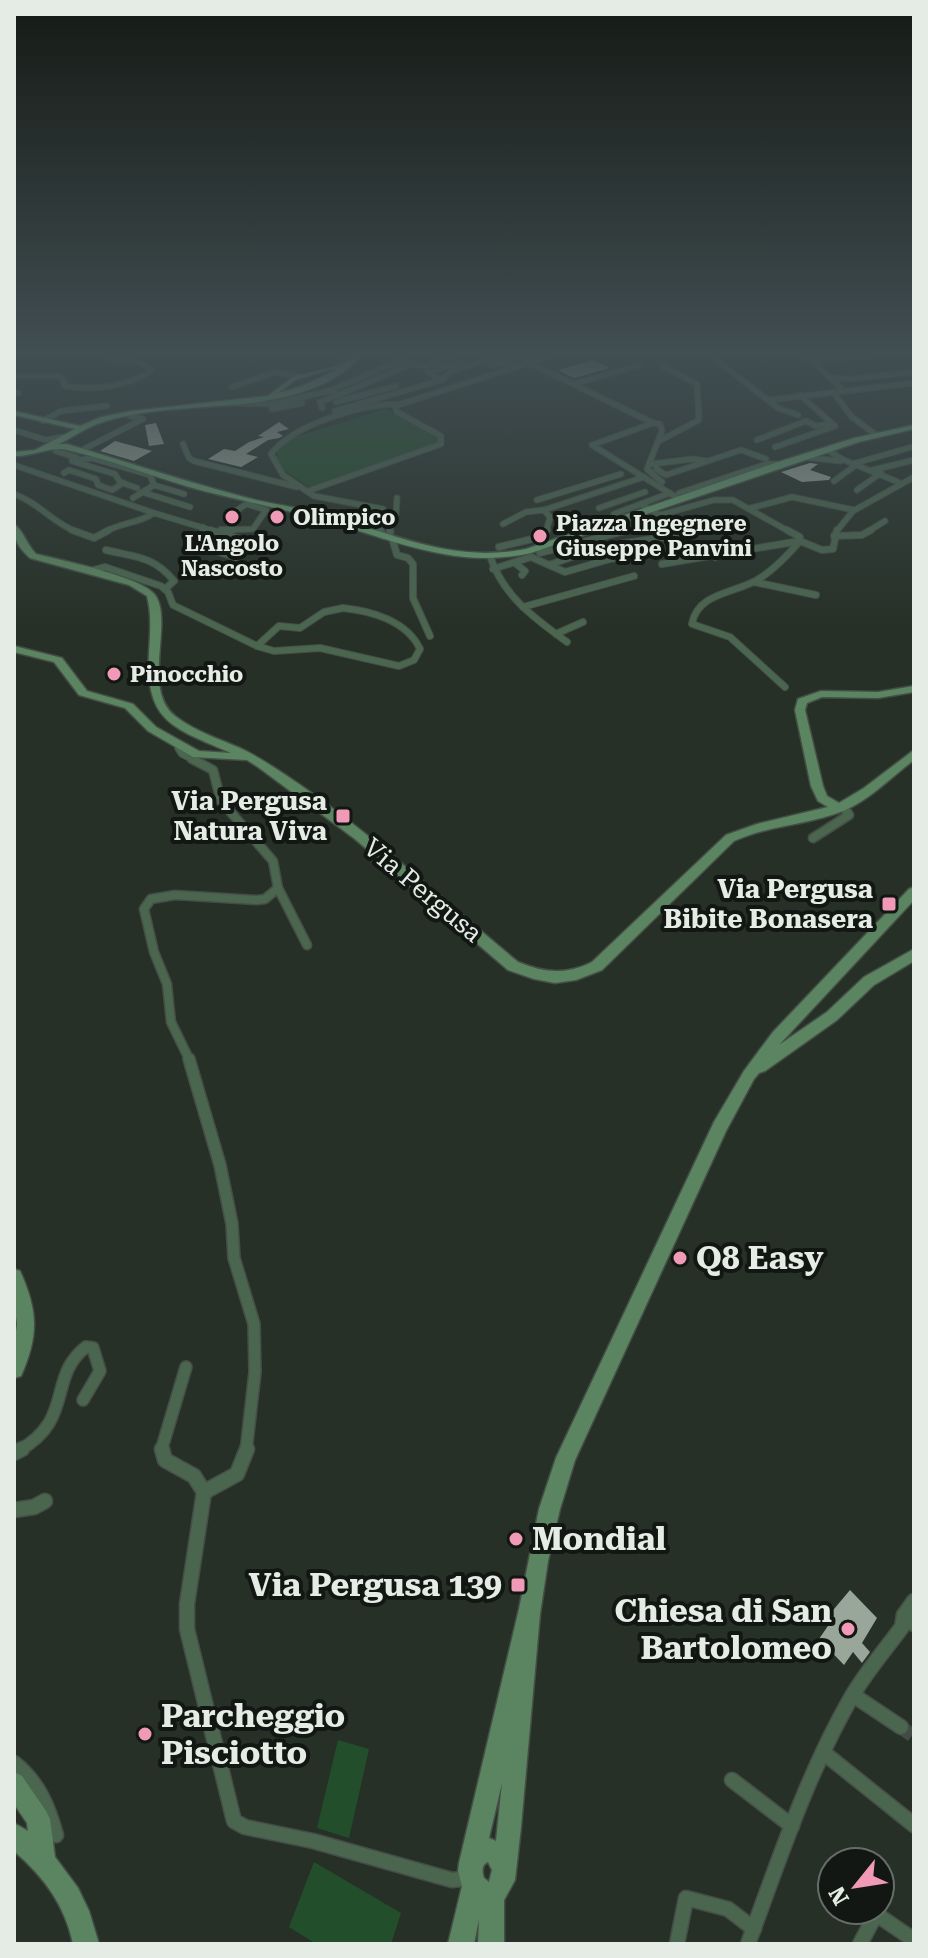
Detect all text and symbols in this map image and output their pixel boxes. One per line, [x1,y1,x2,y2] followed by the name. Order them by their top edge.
[293,505,395,530] place label: Olimpico
[223,508,241,526] marker: L'Angolo Nascosto
[268,508,286,526] marker: Olimpico
[556,511,752,561] place label: Piazza Ingegnere Giuseppe Panvini
[531,527,549,545] marker: Piazza Ingegnere Giuseppe Panvini
[181,531,283,581] place label: L'Angolo Nascosto
[130,662,243,687] place label: Pinocchio
[105,665,123,683] marker: Pinocchio
[171,786,327,846] place label: Via Pergusa Natura Viva
[334,807,352,825] marker: Via Pergusa Natura Viva
[358,832,488,948] street label: Via Pergusa
[664,874,873,934] place label: Via Pergusa Bibite Bonasera
[880,895,898,913] marker: Via Pergusa Bibite Bonasera
[696,1239,824,1277] place label: Q8 Easy
[671,1249,689,1267] marker: Q8 Easy
[532,1520,666,1558] place label: Mondial
[507,1530,525,1548] marker: Mondial
[248,1566,502,1604] place label: Via Pergusa 139
[509,1576,527,1594] marker: Via Pergusa 139
[614,1592,832,1667] place label: Chiesa di San Bartolomeo
[839,1620,857,1638] marker: Chiesa di San Bartolomeo
[161,1697,345,1772] place label: Parcheggio Pisciotto
[136,1725,154,1743] marker: Parcheggio Pisciotto
[816,1846,896,1926] north arrow
[824,1882,854,1909] text: N

